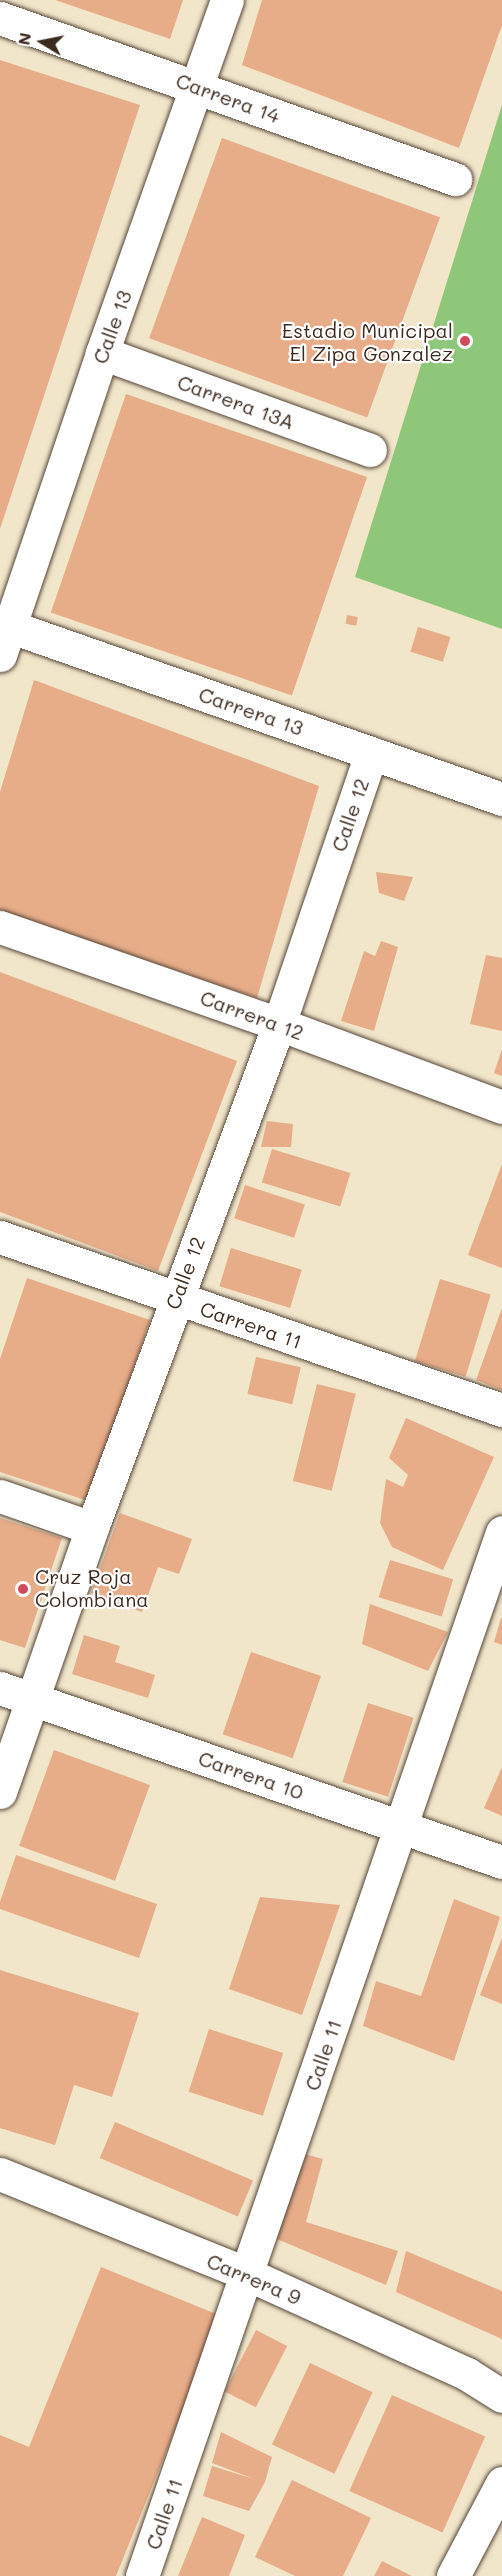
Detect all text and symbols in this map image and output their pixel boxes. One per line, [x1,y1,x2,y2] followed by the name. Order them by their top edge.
[12,12,72,72] north arrow
[12,31,35,47] text: N
[173,68,283,128] street label: Carrera 14
[88,287,136,367] street label: Calle 13
[282,318,453,365] place label: Estadio Municipal El Zipa Gonzalez
[458,334,472,348] marker: Estadio Municipal El Zipa Gonzalez
[174,370,298,434] street label: Carrera 13A
[196,682,306,740] street label: Carrera 13
[326,775,374,855] street label: Calle 12
[197,985,307,1045] street label: Carrera 12
[160,1233,210,1313] street label: Calle 12
[197,1296,305,1354] street label: Carrera 11
[35,1565,149,1612] place label: Cruz Roja Colombiana
[16,1582,30,1596] marker: Cruz Roja Colombiana
[195,1746,307,1804] street label: Carrera 10
[300,2016,346,2094] street label: Calle 11
[203,2248,305,2310] street label: Carrera 9
[141,2475,187,2553] street label: Calle 11

